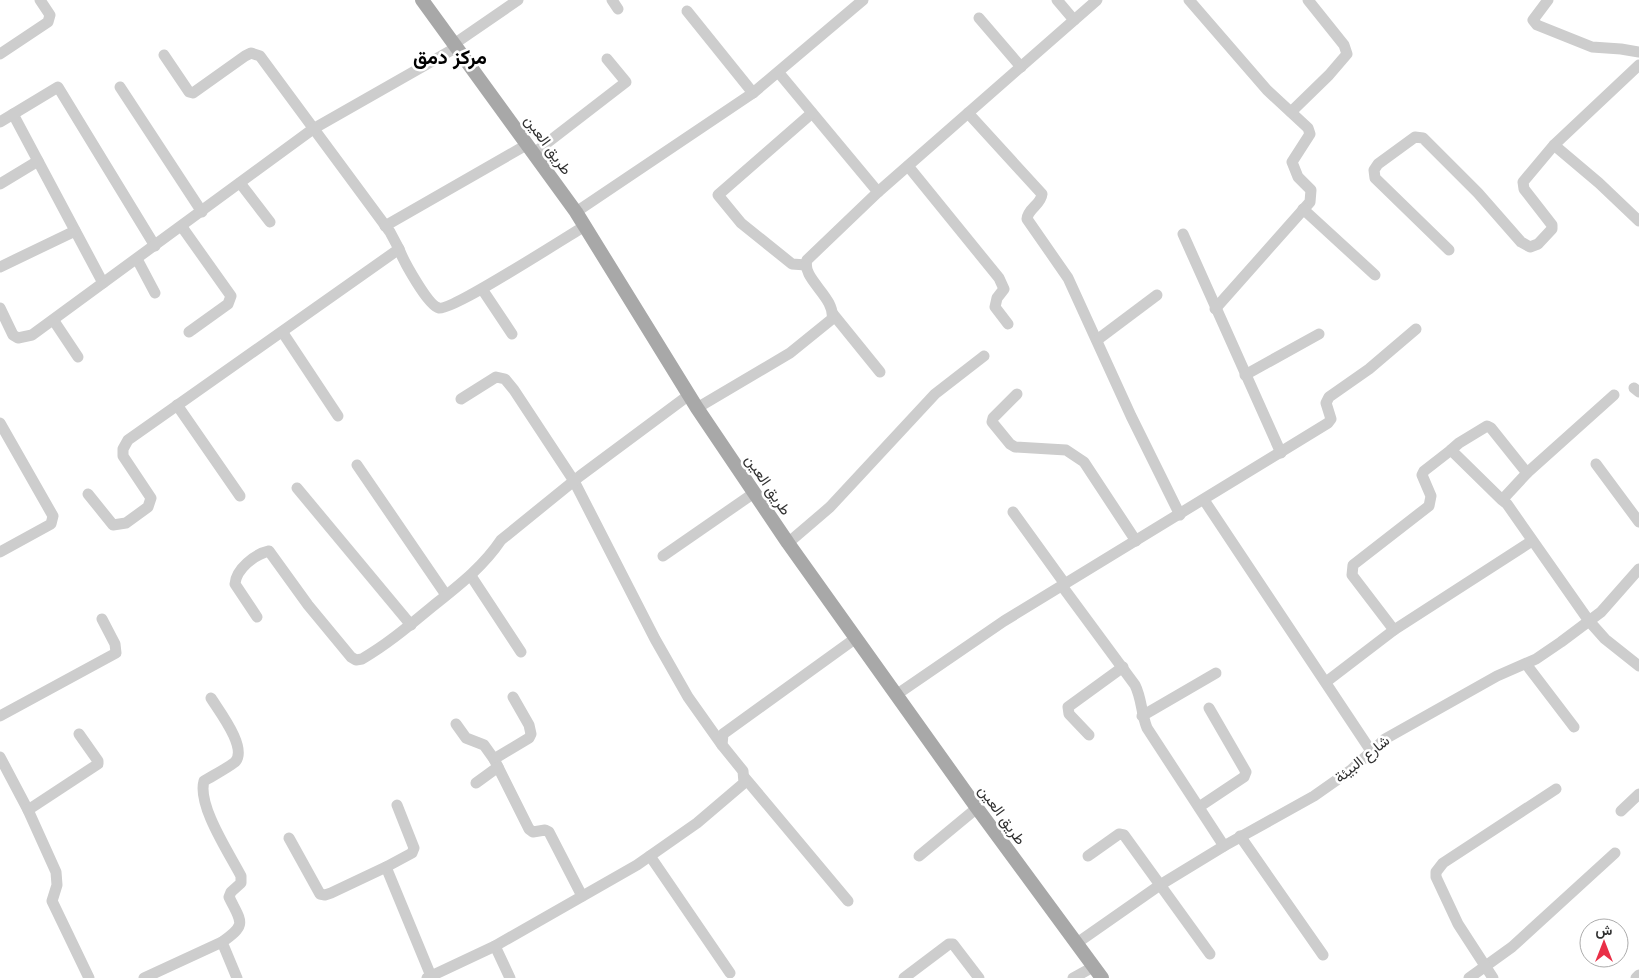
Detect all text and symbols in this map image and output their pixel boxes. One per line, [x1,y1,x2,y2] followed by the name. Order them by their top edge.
[413,46,487,70] district label: مركز دمق
[520,112,576,179] street label: طريق العين
[740,451,795,519] street label: طريق العين
[1331,731,1395,788] street label: شارع البيئة
[974,782,1030,849] street label: طريق العين
[1579,918,1629,968] north arrow
[1596,922,1613,939] text: ش

